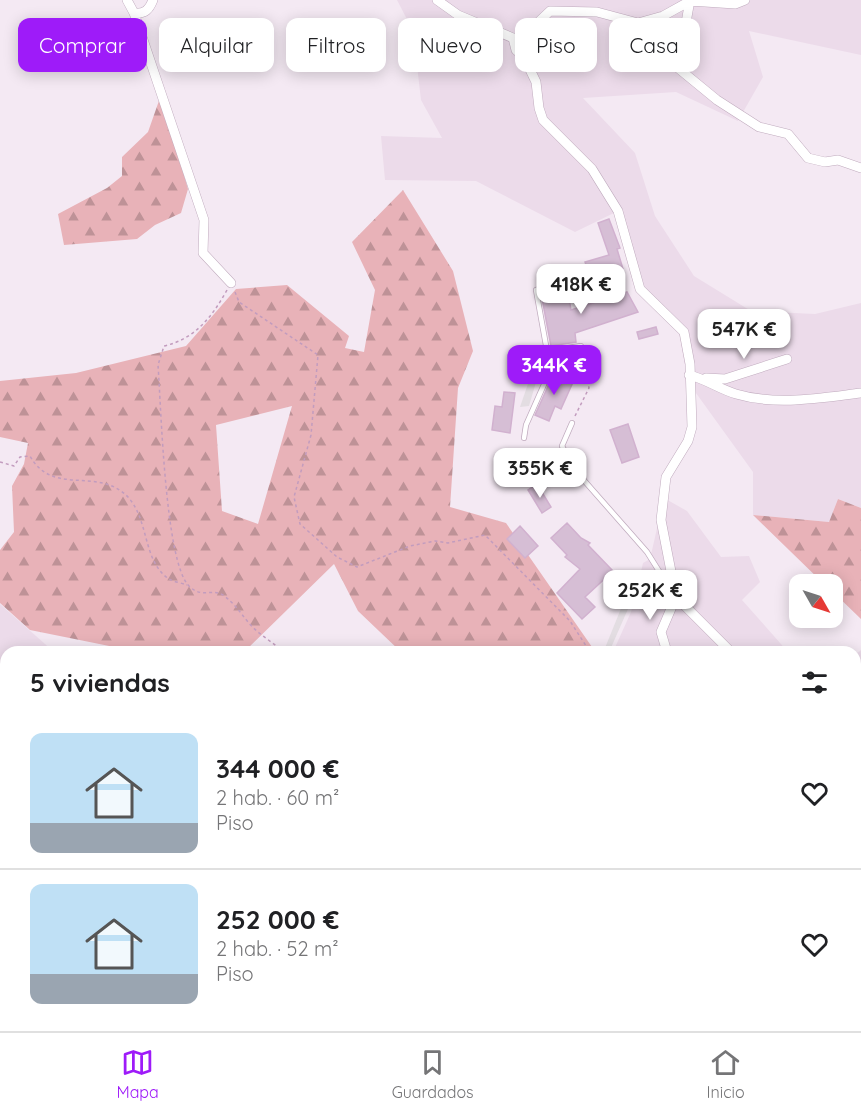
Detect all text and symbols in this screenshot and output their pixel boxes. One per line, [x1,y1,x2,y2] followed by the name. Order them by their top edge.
[18,18,147,72] chip: Comprar
[159,18,274,72] chip: Alquilar
[286,18,386,72] chip: Filtros
[398,18,503,72] chip: Nuevo
[515,18,597,72] chip: Piso
[609,18,700,72] chip: Casa
[532,264,630,315] pin: 418K €
[550,271,612,296] text: 418K €
[695,309,793,360] pin: 547K €
[712,316,776,341] text: 547K €
[505,345,603,396] pin: 344K €
[521,352,587,377] text: 344K €
[491,448,589,499] pin: 355K €
[507,455,573,480] text: 355K €
[601,570,699,621] pin: 252K €
[789,574,843,628] north arrow
[789,574,843,628] map controls
[617,577,683,602] text: 252K €
[30,666,170,699] text: 5 viviendas
[798,666,831,699] icon: filters
[216,752,339,785] text: 344 000 €
[78,757,150,829] icon: home
[798,777,831,810] icon: heart
[216,785,339,810] text: 2 hab. · 60 m²
[216,810,254,835] text: Piso
[216,903,339,936] text: 252 000 €
[78,908,150,980] icon: home
[798,928,831,961] icon: heart
[216,936,339,961] text: 2 hab. · 52 m²
[216,961,254,986] text: Piso
[116,1046,159,1102] tab: Mapa
[392,1046,474,1102] tab: Guardados
[707,1046,745,1102] tab: Inicio

